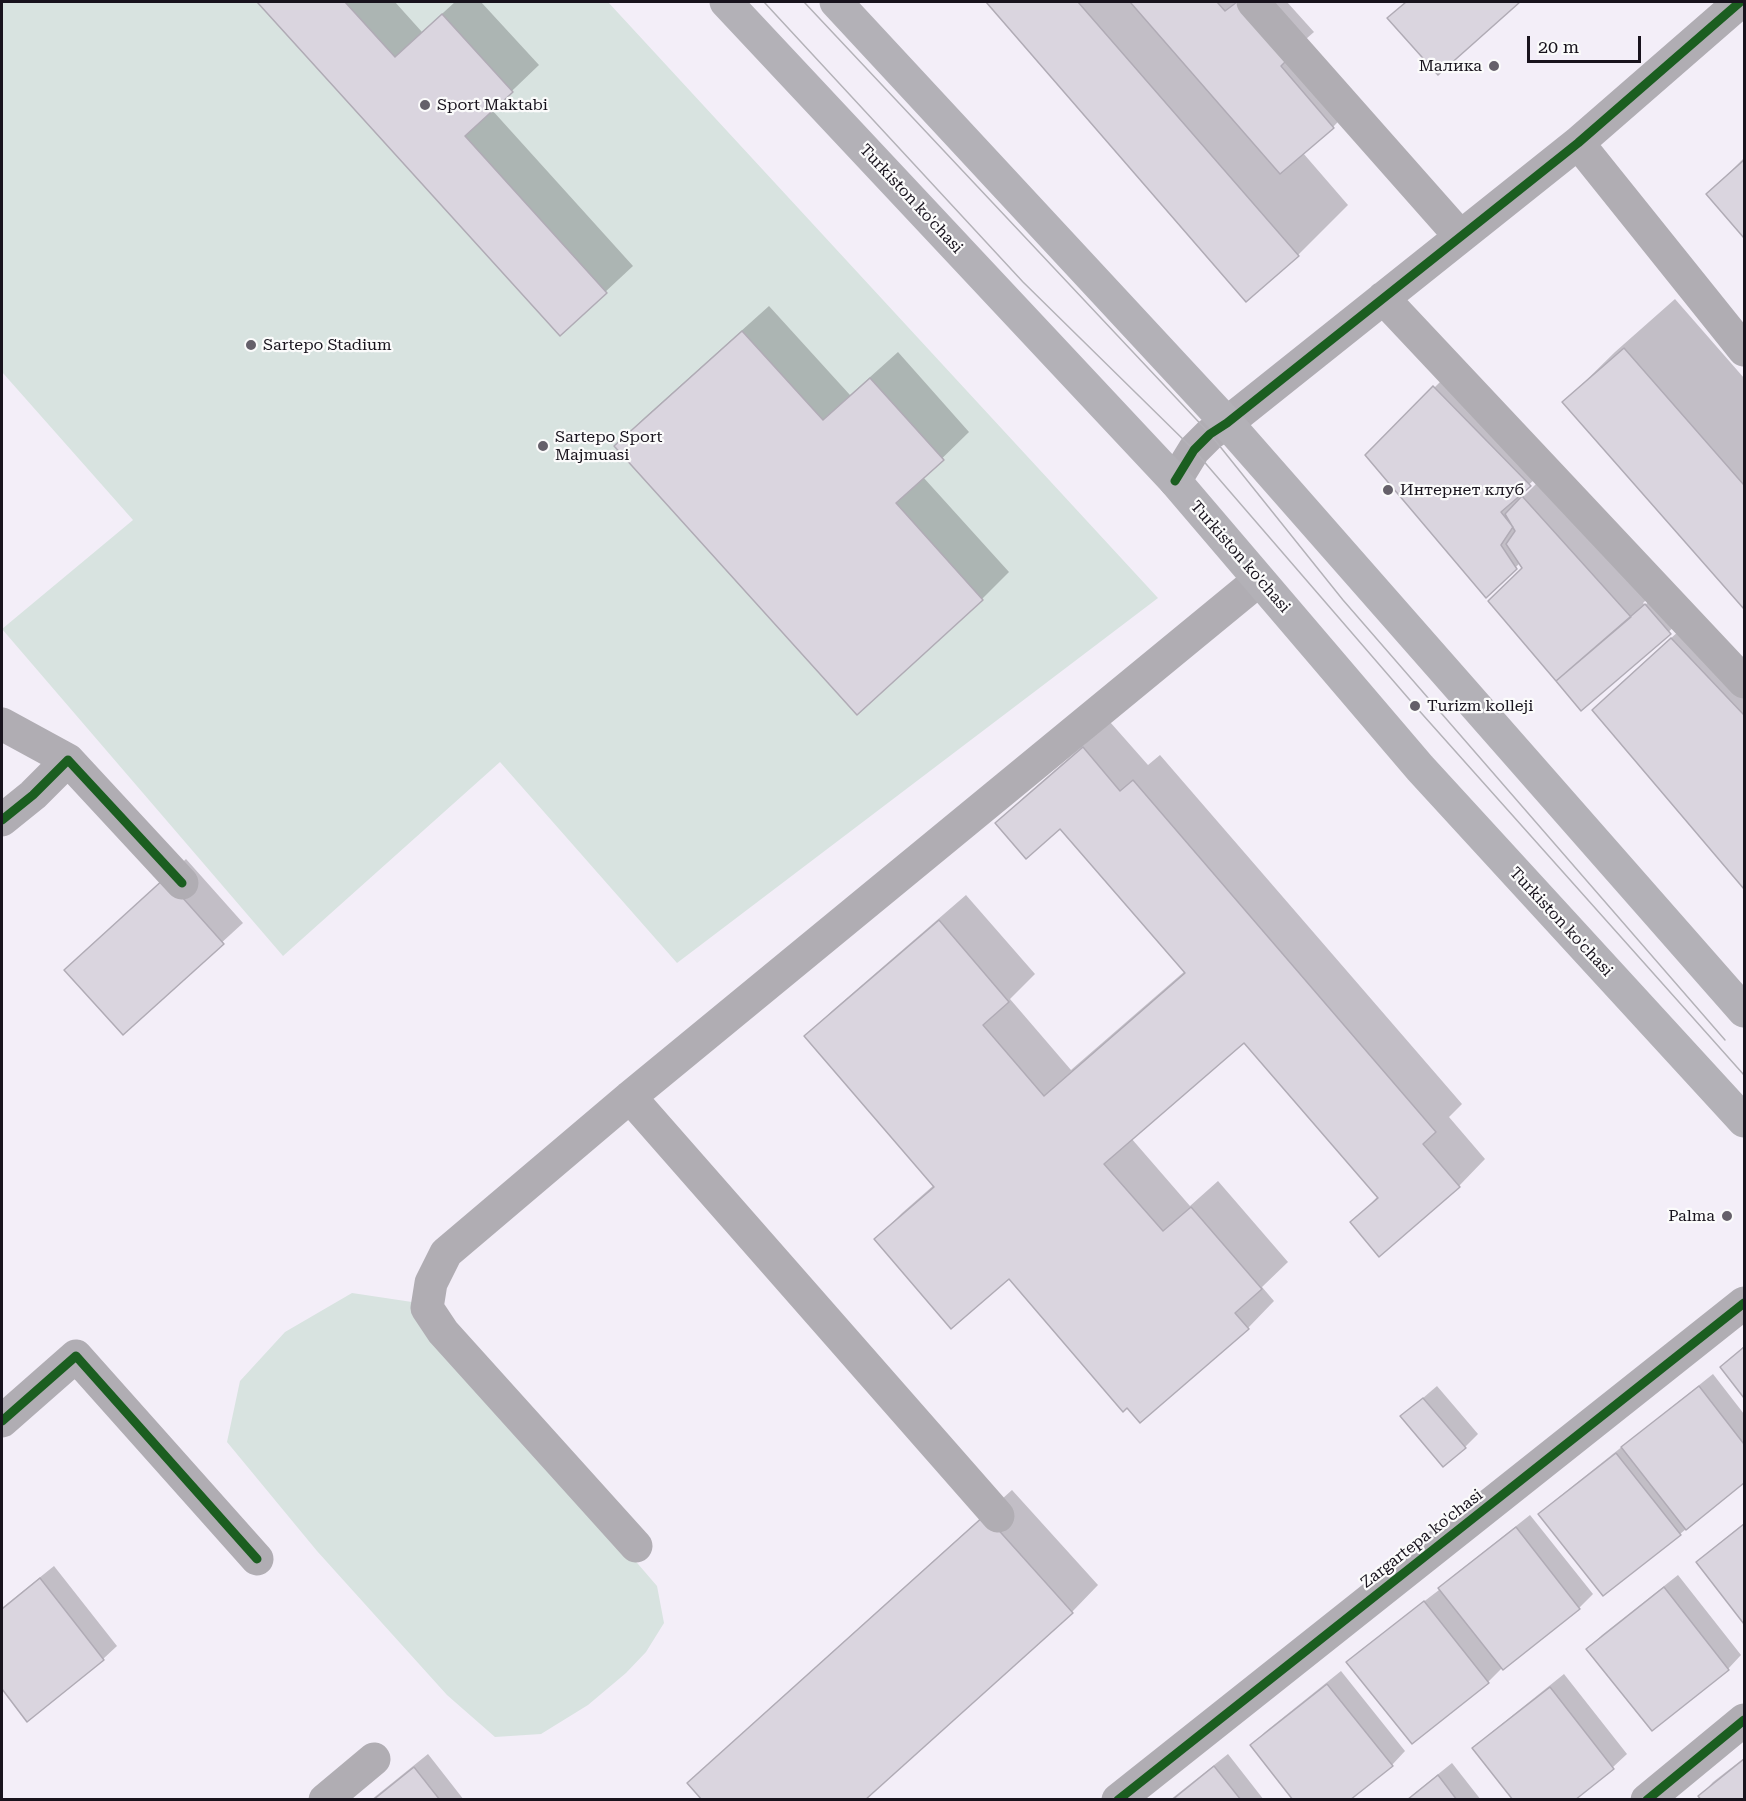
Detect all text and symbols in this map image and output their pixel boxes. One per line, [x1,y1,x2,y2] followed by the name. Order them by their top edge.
[1530,24,1644,62] scale bar
[1538,36,1579,57] text: 20 m
[1419,56,1482,76] place label: Малика
[1487,59,1501,73] marker: Малика
[437,95,548,115] place label: Sport Maktabi
[418,98,432,112] marker: Sport Maktabi
[856,140,966,258] street label: Turkiston ko'chasi
[263,335,392,355] place label: Sartepo Stadium
[244,338,258,352] marker: Sartepo Stadium
[555,427,663,465] place label: Sartepo Sport Majmuasi
[536,439,550,453] marker: Sartepo Sport Majmuasi
[1400,480,1524,500] place label: Интернет клуб
[1381,483,1395,497] marker: Интернет клуб
[1186,497,1294,617] street label: Turkiston ko'chasi
[1427,696,1533,716] place label: Turizm kolleji
[1408,699,1422,713] marker: Turizm kolleji
[1506,863,1616,981] street label: Turkiston ko'chasi
[1668,1206,1715,1226] place label: Palma
[1720,1209,1734,1223] marker: Palma
[1357,1486,1487,1592] street label: Zargartepa ko'chasi

